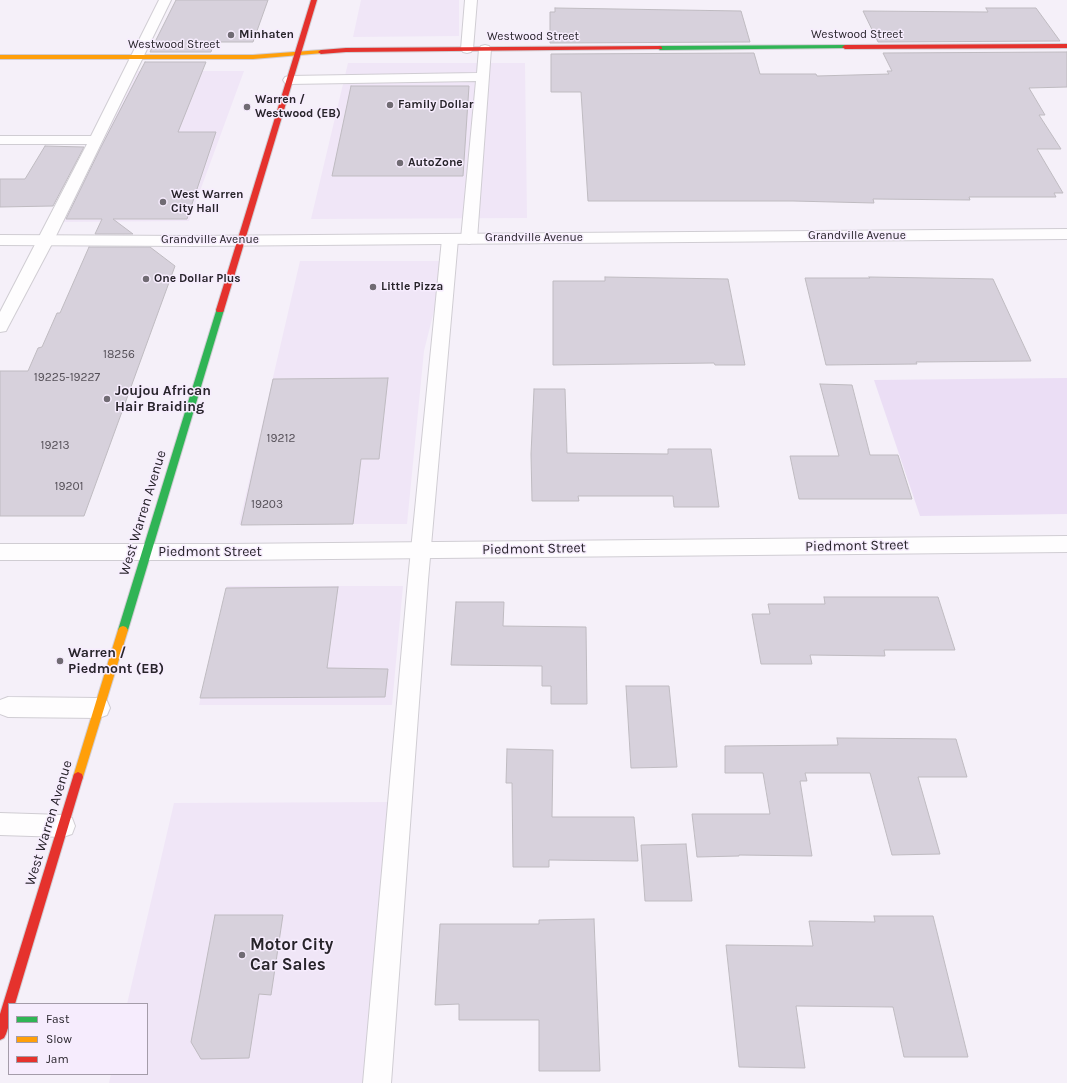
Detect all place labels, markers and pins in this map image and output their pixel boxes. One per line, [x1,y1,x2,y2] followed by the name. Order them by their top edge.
[239,28,294,42] place label: Minhaten
[226,30,236,40] marker: Minhaten
[255,93,341,121] place label: Warren / Westwood (EB)
[398,98,473,112] place label: Family Dollar
[385,100,395,110] marker: Family Dollar
[242,102,252,112] marker: Warren / Westwood (EB)
[408,156,463,170] place label: AutoZone
[395,158,405,168] marker: AutoZone
[171,188,243,216] place label: West Warren City Hall
[158,197,168,207] marker: West Warren City Hall
[154,272,241,286] place label: One Dollar Plus
[141,274,151,284] marker: One Dollar Plus
[381,280,443,294] place label: Little Pizza
[368,282,378,292] marker: Little Pizza
[115,383,211,416] place label: Joujou African Hair Braiding
[102,394,112,404] marker: Joujou African Hair Braiding
[68,645,164,678] place label: Warren / Piedmont (EB)
[55,656,65,666] marker: Warren / Piedmont (EB)
[250,935,333,975] place label: Motor City Car Sales
[237,950,247,960] marker: Motor City Car Sales

